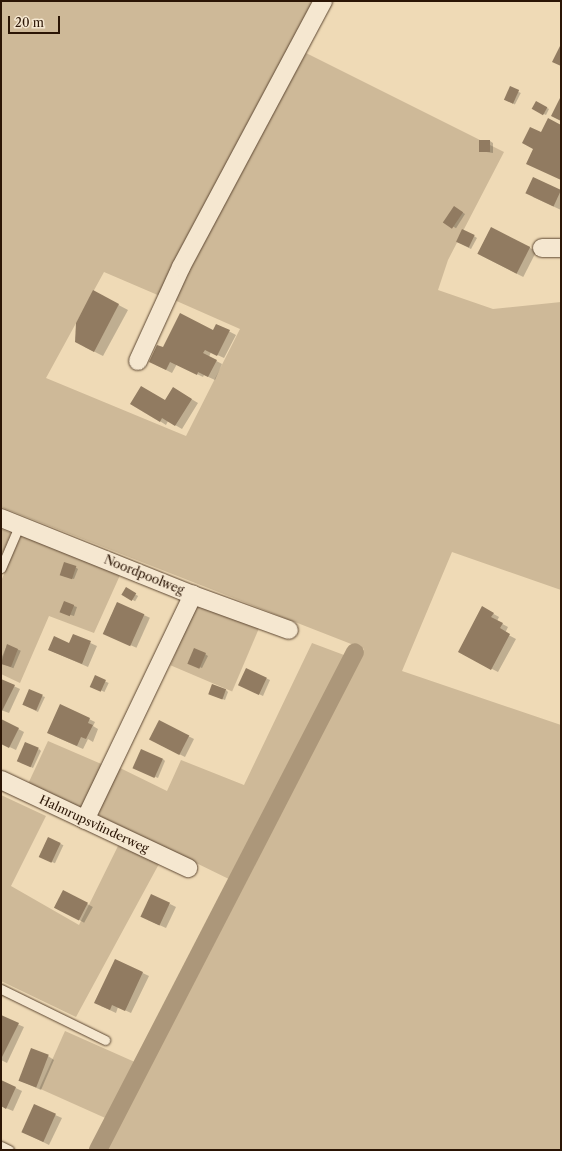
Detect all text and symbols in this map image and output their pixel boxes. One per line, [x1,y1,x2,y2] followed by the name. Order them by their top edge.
[10,8,62,34] scale bar
[15,15,44,30] text: 20 m
[102,552,186,598] street label: Noordpoolweg
[37,792,151,856] street label: Halmrupsvlinderweg

